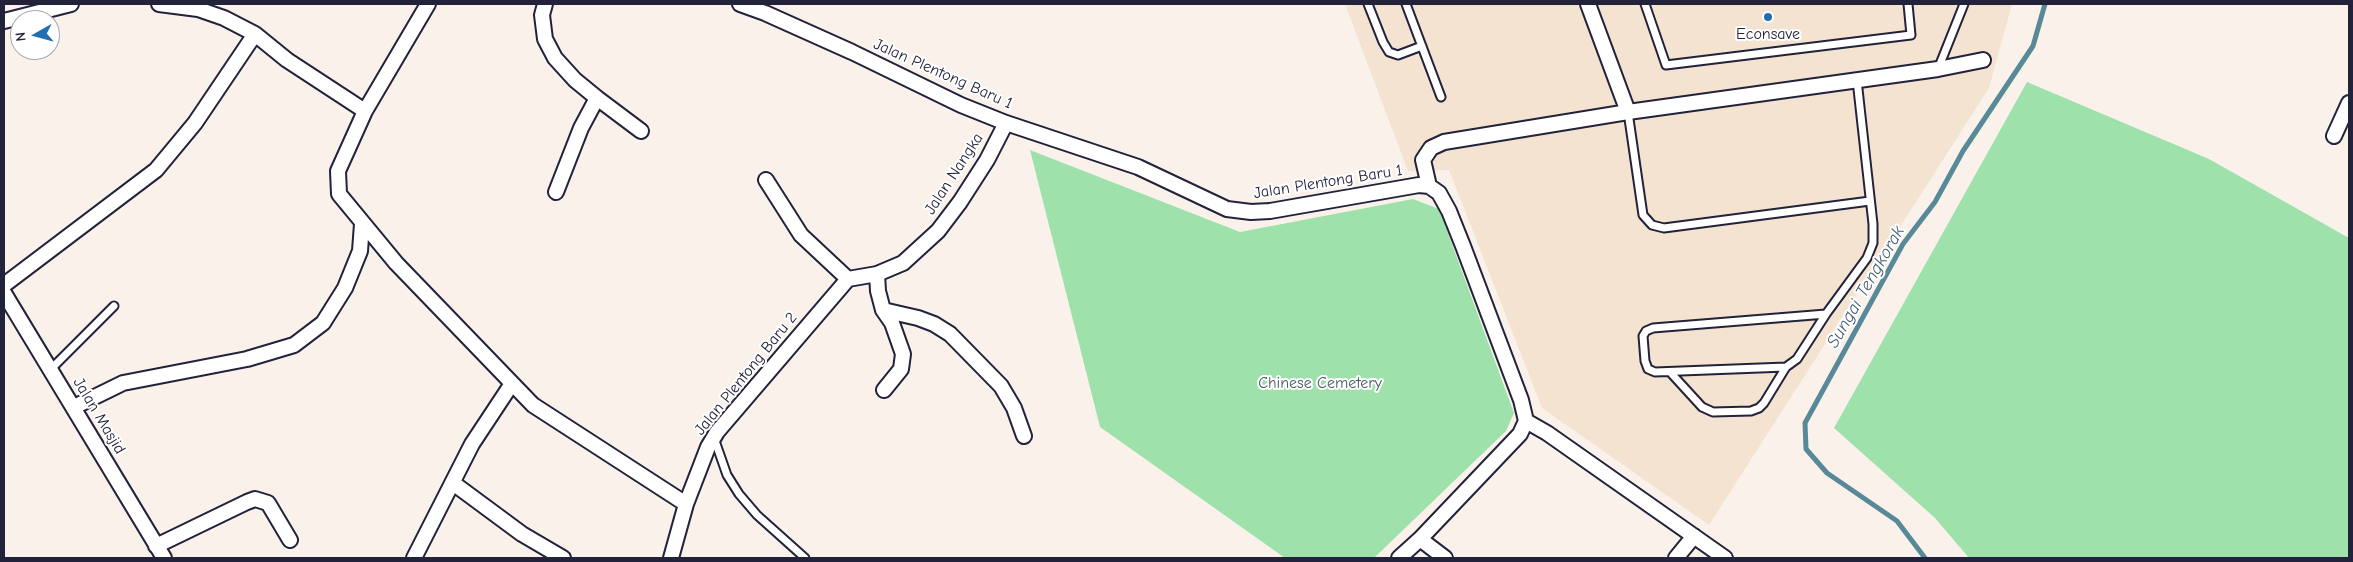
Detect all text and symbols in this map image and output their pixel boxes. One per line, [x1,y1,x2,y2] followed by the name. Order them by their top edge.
[10,10,60,60] north arrow
[1762,11,1774,23] marker: Econsave
[1736,24,1800,44] place label: Econsave
[12,31,30,42] text: N
[870,35,1016,113] street label: Jalan Plentong Baru 1
[921,130,987,218] street label: Jalan Nangka
[1252,161,1404,203] street label: Jalan Plentong Baru 1
[1822,222,1910,352] water label: Sungai Tengkorak
[691,309,801,439] street label: Jalan Plentong Baru 2
[1258,373,1382,393] park label: Chinese Cemetery
[69,374,129,458] street label: Jalan Masjid

